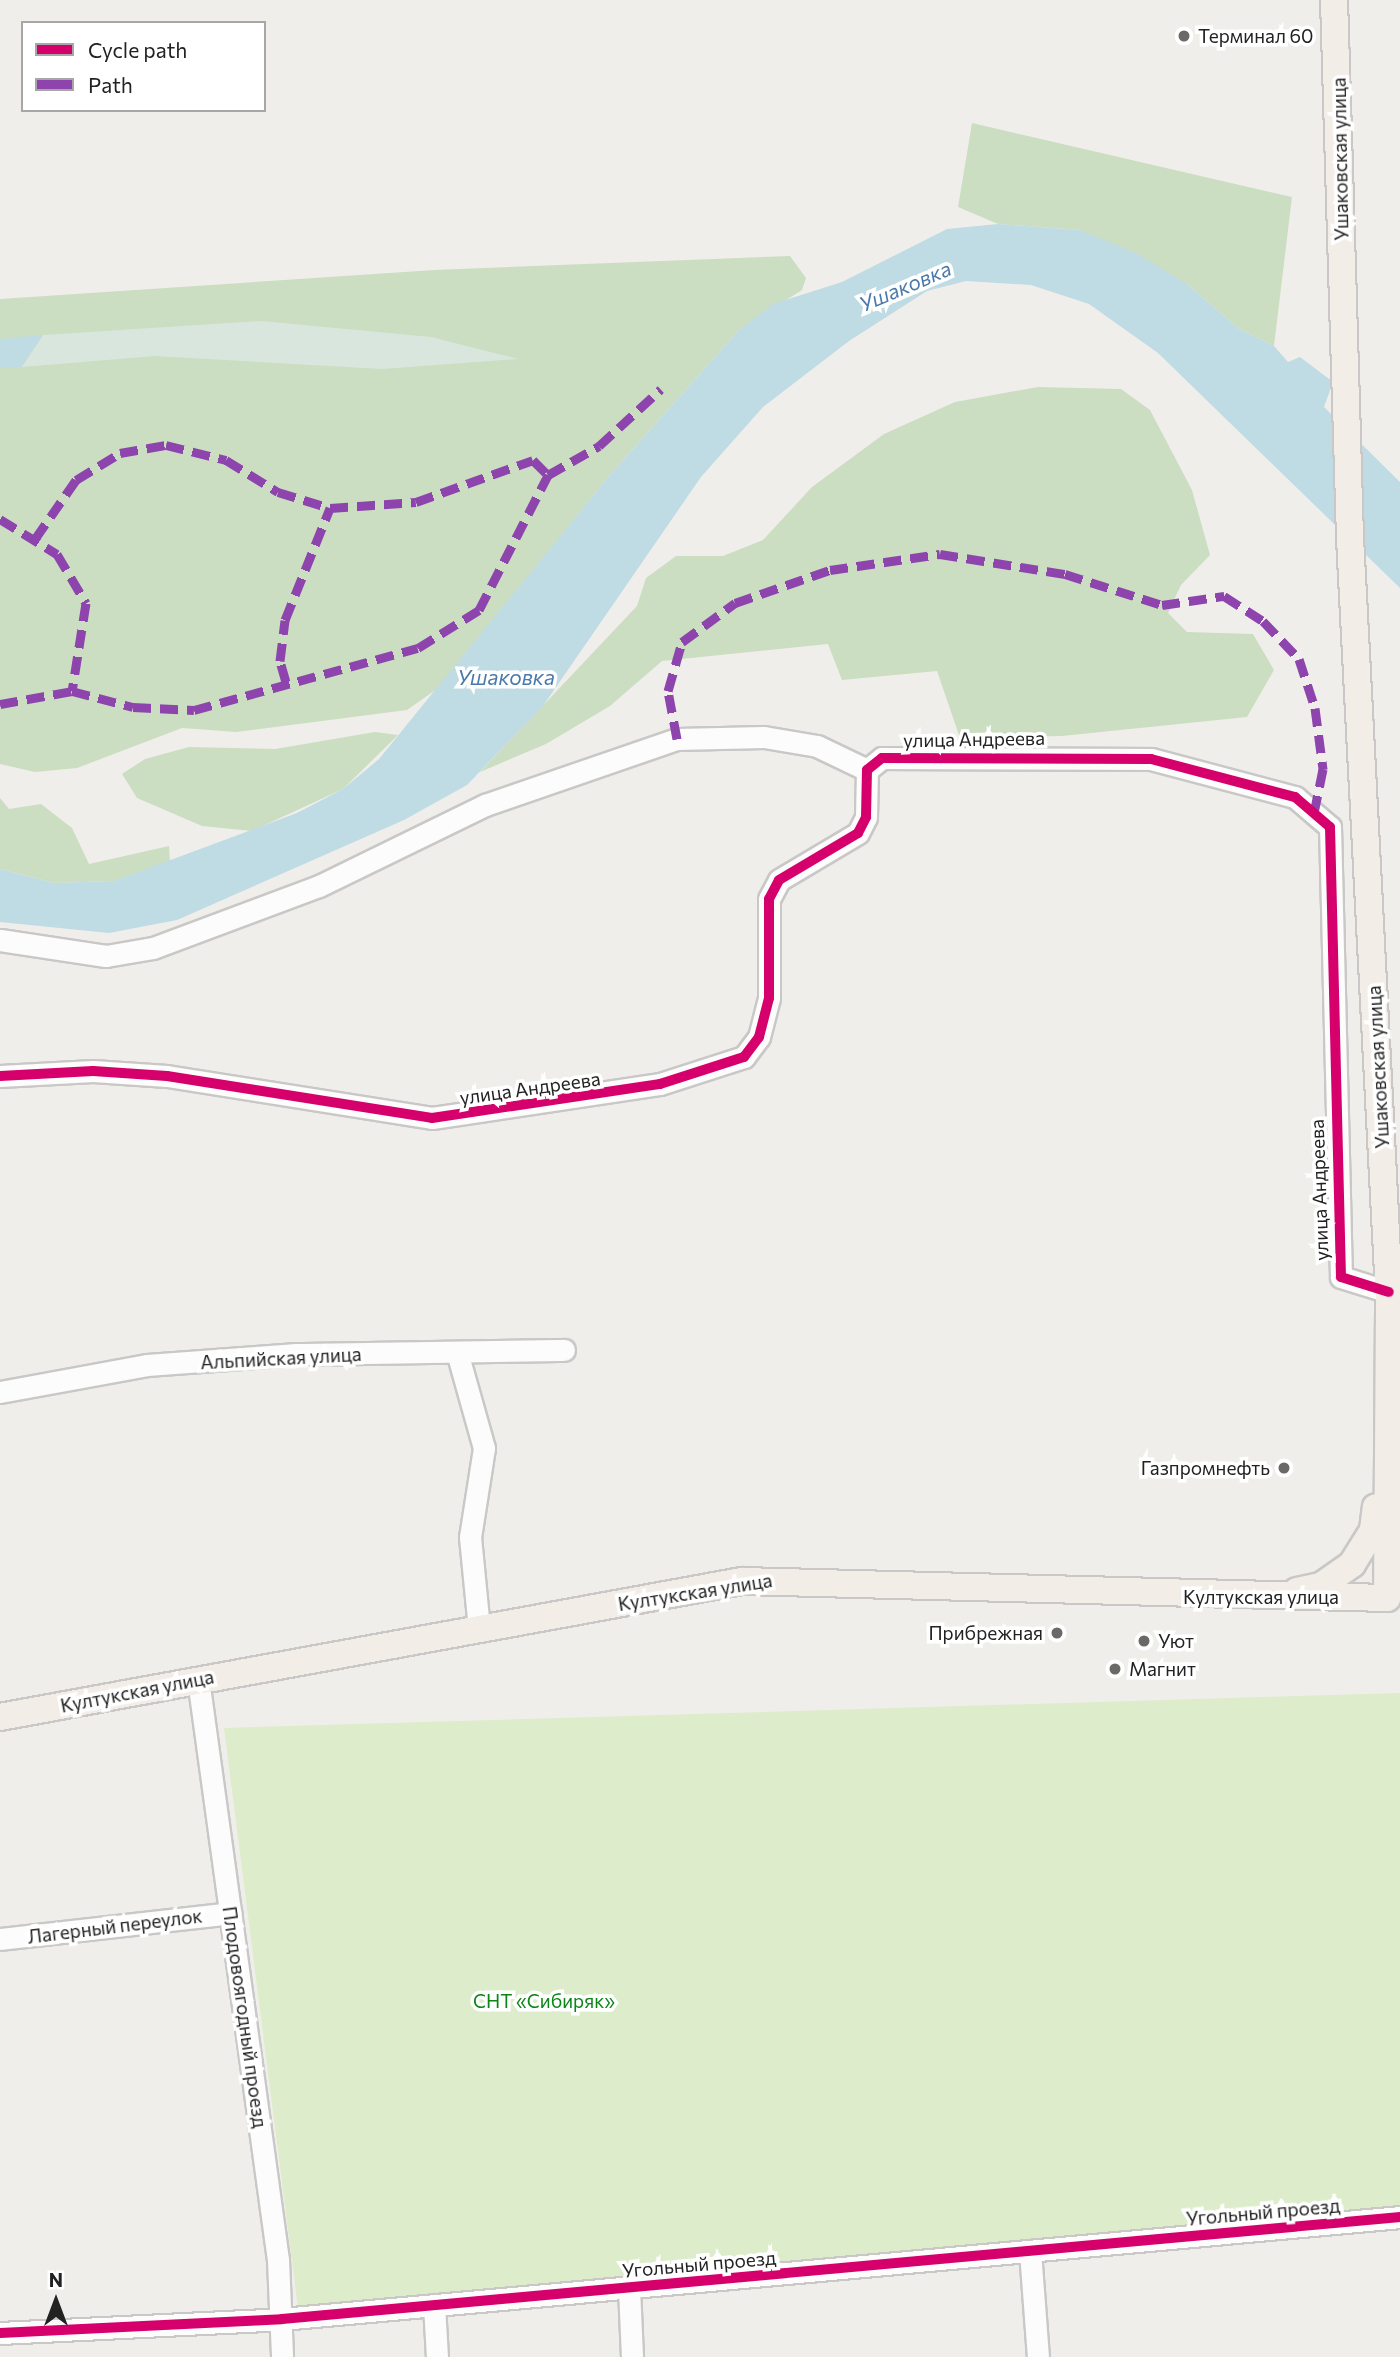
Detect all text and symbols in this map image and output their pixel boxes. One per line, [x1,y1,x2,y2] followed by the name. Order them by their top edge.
[21,21,266,112] legend
[1198,25,1313,47] place label: Терминал 60
[1176,28,1192,44] marker: Терминал 60
[88,37,187,62] text: Cycle path
[88,72,133,97] text: Path
[1327,77,1353,241] street label: Ушаковская улица
[855,255,955,317] water label: Ушаковка
[457,664,555,690] water label: Ушаковка
[903,726,1045,752] street label: улица Андреева
[1362,985,1394,1149] street label: Ушаковская улица
[458,1067,602,1109] street label: улица Андреева
[1305,1119,1333,1261] street label: улица Андреева
[200,1342,362,1374] street label: Альпийская улица
[1141,1457,1270,1479] place label: Газпромнефть
[1276,1460,1292,1476] marker: Газпромнефть
[616,1569,774,1615] street label: Култукская улица
[1183,1586,1339,1608] street label: Култукская улица
[928,1622,1043,1644] place label: Прибрежная
[1049,1625,1065,1641] marker: Прибрежная
[1158,1630,1194,1652] place label: Уют
[1136,1633,1152,1649] marker: Уют
[1129,1658,1196,1680] place label: Магнит
[1107,1661,1123,1677] marker: Магнит
[58,1665,216,1717] street label: Култукская улица
[26,1904,204,1948] street label: Лагерный переулок
[218,1905,272,2129] street label: Плодовоягодный проезд
[473,1990,615,2012] park label: СНТ «Сибиряк»
[1185,2194,1341,2230] street label: Угольный проезд
[621,2246,777,2282] street label: Угольный проезд
[21,2266,91,2336] north arrow
[49,2268,63,2291] text: N

